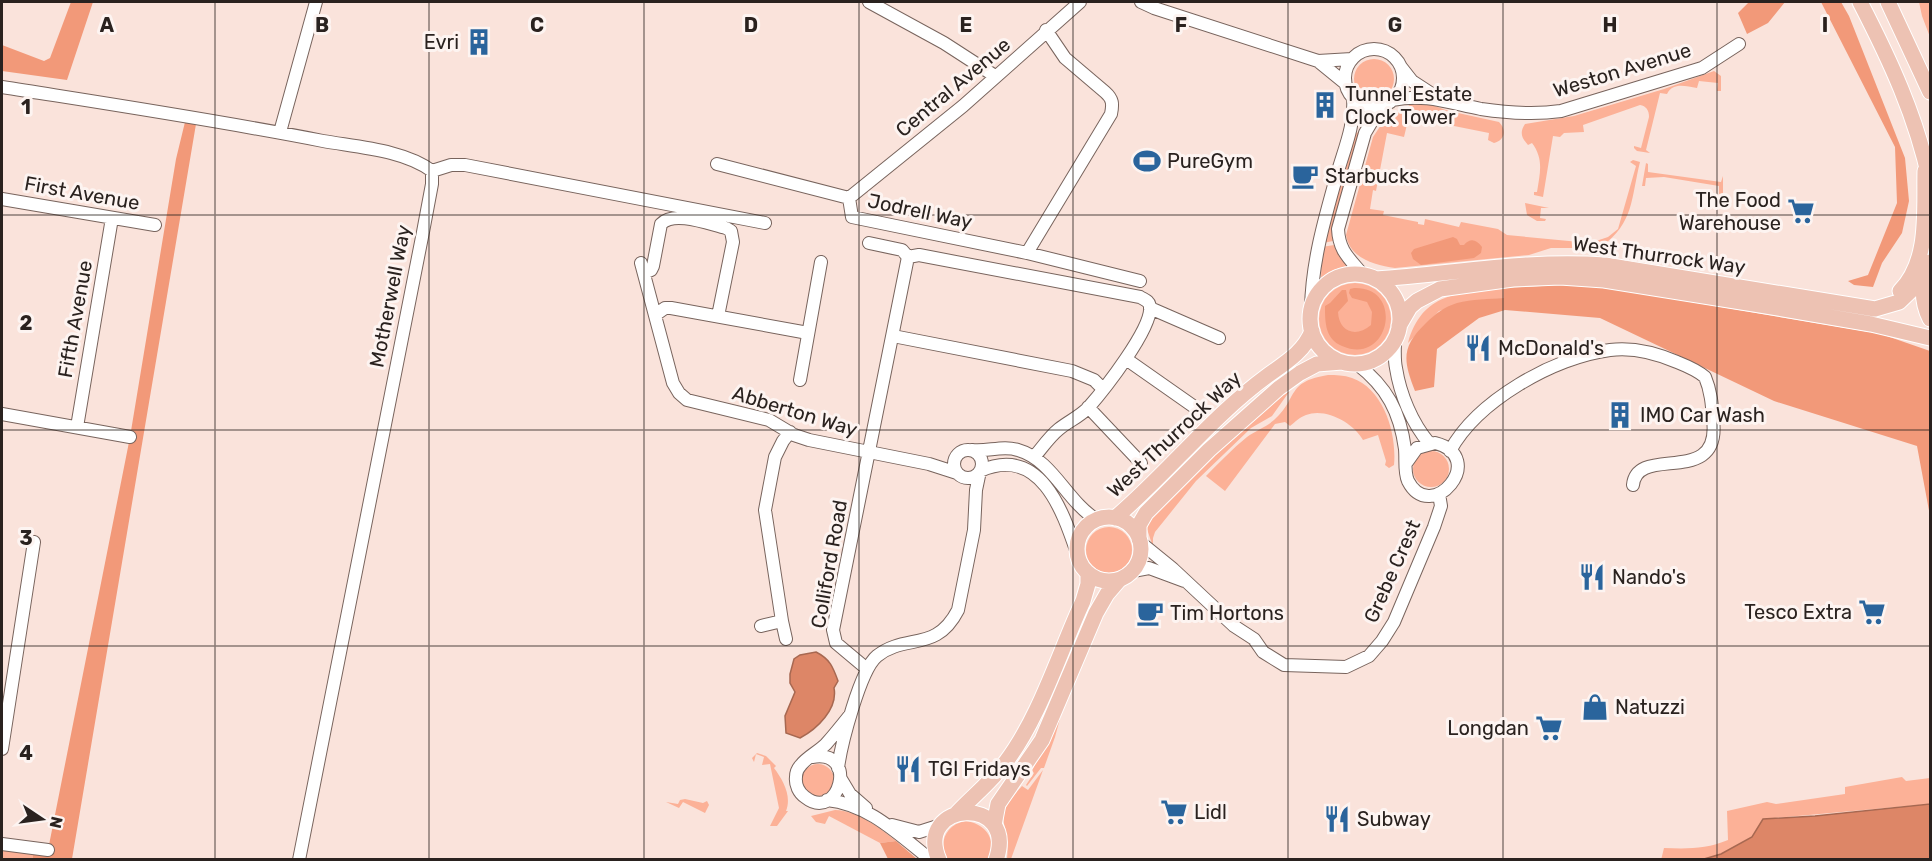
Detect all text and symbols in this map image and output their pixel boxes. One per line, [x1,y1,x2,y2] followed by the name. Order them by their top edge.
[100,13,115,37] text: A
[315,13,329,37] text: B
[530,13,544,37] text: C
[744,13,758,37] text: D
[960,13,972,37] text: E
[1175,13,1187,37] text: F
[1388,13,1402,37] text: G
[1603,13,1617,37] text: H
[1822,13,1828,37] text: I
[464,27,494,57] building icon: Evri
[424,30,459,54] place label: Evri
[891,32,1015,142] street label: Central Avenue
[1550,38,1694,102] street label: Weston Avenue
[1345,82,1472,129] place label: Tunnel Estate Clock Tower
[1310,90,1340,120] building icon: Tunnel Estate Clock Tower
[21,95,31,119] text: 1
[1132,146,1162,176] sports icon: PureGym
[1167,149,1253,173] place label: PureGym
[1290,161,1320,191] cafe icon: Starbucks
[1325,164,1419,188] place label: Starbucks
[23,171,141,215] street label: First Avenue
[865,188,975,234] street label: Jodrell Way
[1679,188,1781,235] place label: The Food Warehouse
[1786,196,1816,226] supermarket icon: The Food Warehouse
[364,223,416,369] street label: Motherwell Way
[1571,231,1747,279] street label: West Thurrock Way
[53,258,97,380] street label: Fifth Avenue
[20,311,33,335] text: 2
[1463,333,1493,363] restaurant icon: McDonald's
[1498,336,1604,360] place label: McDonald's
[1102,366,1246,502] street label: West Thurrock Way
[730,381,860,441] street label: Abberton Way
[1605,400,1635,430] building icon: IMO Car Wash
[1640,403,1765,427] place label: IMO Car Wash
[806,498,852,630] street label: Colliford Road
[1359,516,1425,626] street label: Grebe Crest
[19,526,33,550] text: 3
[1577,562,1607,592] restaurant icon: Nando's
[1612,565,1686,589] place label: Nando's
[1857,597,1887,627] supermarket icon: Tesco Extra
[1135,598,1165,628] cafe icon: Tim Hortons
[1744,600,1852,624] place label: Tesco Extra
[1170,601,1284,625] place label: Tim Hortons
[1580,692,1610,722] shop icon: Natuzzi
[1615,695,1685,719] place label: Natuzzi
[1534,713,1564,743] supermarket icon: Longdan
[1447,716,1529,740] place label: Longdan
[19,741,33,765] text: 4
[893,754,923,784] restaurant icon: TGI Fridays
[928,757,1031,781] place label: TGI Fridays
[12,789,72,849] north arrow
[1159,797,1189,827] supermarket icon: Lidl
[1194,800,1227,824] place label: Lidl
[1322,804,1352,834] restaurant icon: Subway
[1357,807,1431,831] place label: Subway
[46,815,67,830] text: N

